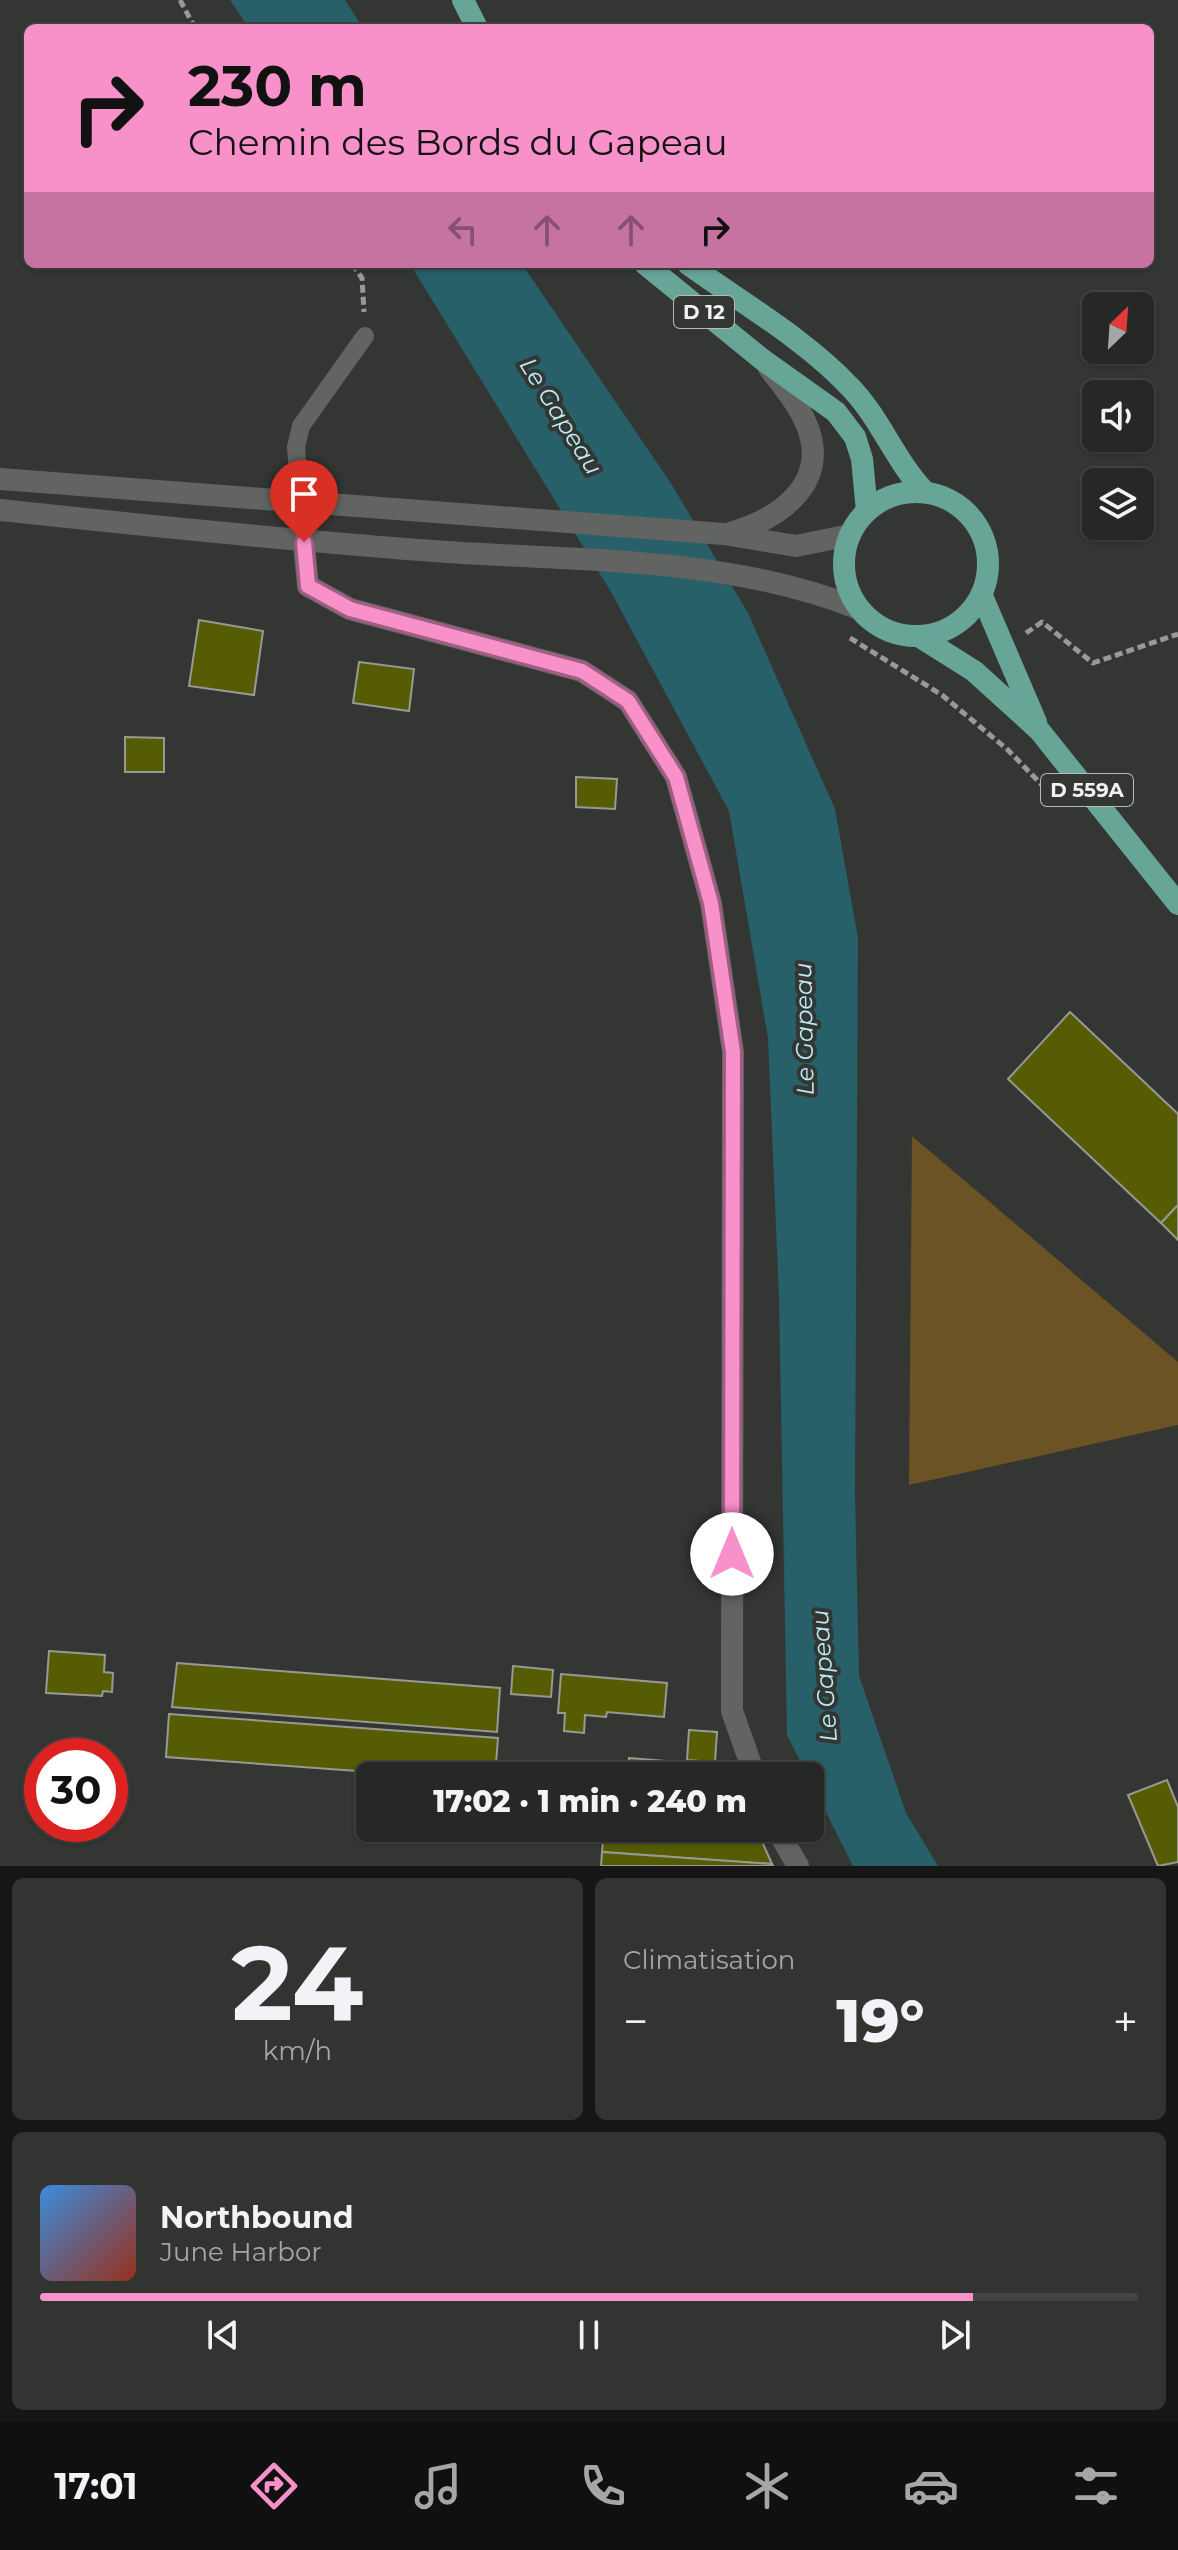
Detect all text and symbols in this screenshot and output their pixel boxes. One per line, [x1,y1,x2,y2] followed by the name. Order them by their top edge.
[188,52,367,120] text: 230 m
[56,56,160,160] icon: right
[188,120,728,164] text: Chemin des Bords du Gapeau
[441,208,485,252] icon: left
[525,208,569,252] icon: ahead
[609,208,653,252] icon: ahead
[693,208,737,252] icon: right
[1082,292,1154,364] north arrow
[1082,292,1154,540] map controls
[674,296,734,328] road number: D 12
[514,352,608,480] water label: Le Gapeau
[1082,380,1154,452] button: sound
[270,460,338,542] pin
[1082,468,1154,540] button: layers
[282,472,326,516] icon: arrive
[1041,774,1133,806] road number: D 559A
[788,962,820,1096] water label: Le Gapeau
[690,1512,774,1596] position arrow
[805,1609,843,1743] water label: Le Gapeau
[24,1738,128,1842] speed limit sign: 30
[433,1783,747,1820] text: 17:02 · 1 min · 240 m
[232,1919,363,2046] text: 24
[623,1944,795,1976] text: Climatisation
[836,1984,925,2057] text: 19°
[623,1994,648,2048] text: −
[1113,1994,1138,2048] text: +
[263,2035,332,2067] text: km/h
[160,2199,354,2236] text: Northbound
[160,2236,322,2268] text: June Harbor
[201,2313,245,2357] icon: previous
[567,2313,611,2357] icon: pause
[933,2313,977,2357] icon: next
[246,2458,302,2514] icon: directions
[410,2458,466,2514] icon: music
[575,2458,631,2514] icon: phone
[739,2458,795,2514] icon: climate
[903,2458,959,2514] icon: car
[1068,2458,1124,2514] icon: filters
[54,2464,138,2508] text: 17:01

